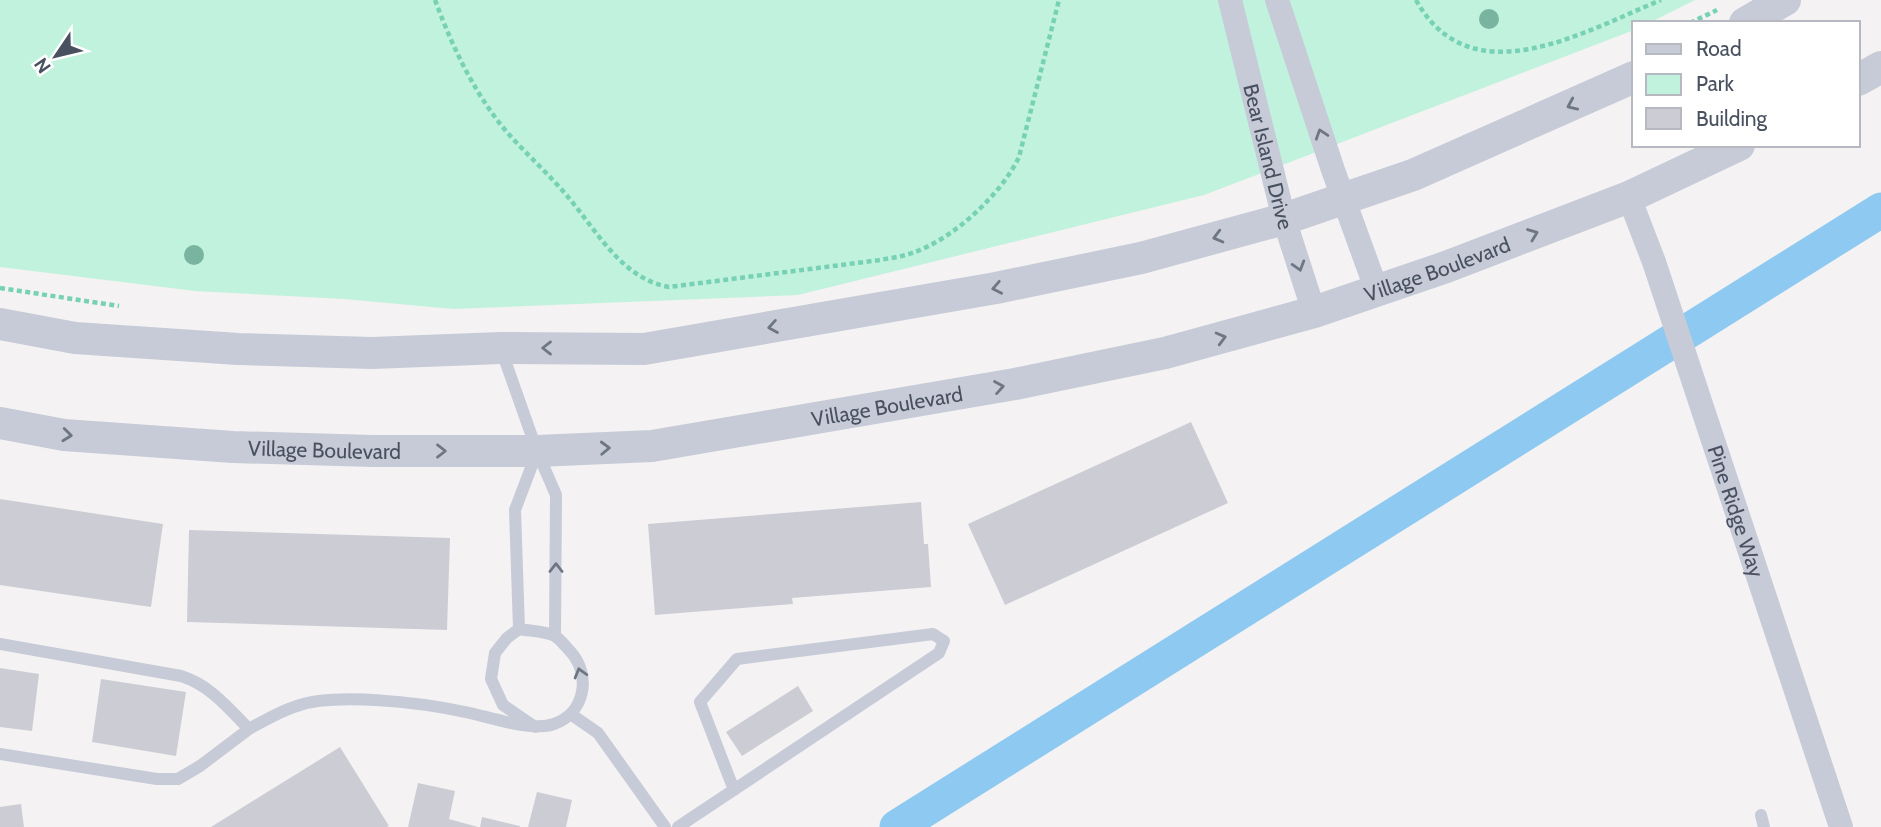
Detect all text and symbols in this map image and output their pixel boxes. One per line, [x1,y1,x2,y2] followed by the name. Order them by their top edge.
[21,21,91,91] north arrow
[1632,21,1860,147] legend
[1696,36,1742,61] text: Road
[29,53,56,78] text: N
[1696,71,1734,96] text: Park
[1239,81,1299,233] street label: Bear Island Drive
[1567,97,1579,111] one-way arrow
[1696,106,1768,131] text: Building
[1315,129,1329,141] one-way arrow
[1213,228,1225,243] one-way arrow
[1526,228,1538,242] one-way arrow
[1361,231,1513,306] street label: Village Boulevard
[1291,259,1305,271] one-way arrow
[991,279,1003,294] one-way arrow
[767,319,779,334] one-way arrow
[1215,331,1227,346] one-way arrow
[541,340,552,356] one-way arrow
[993,380,1005,395] one-way arrow
[809,381,964,431] street label: Village Boulevard
[61,427,73,442] one-way arrow
[248,435,401,464] street label: Village Boulevard
[600,441,611,456] one-way arrow
[1703,442,1770,581] street label: Pine Ridge Way
[437,443,447,459] one-way arrow
[548,562,564,572] one-way arrow
[573,667,588,679] one-way arrow

